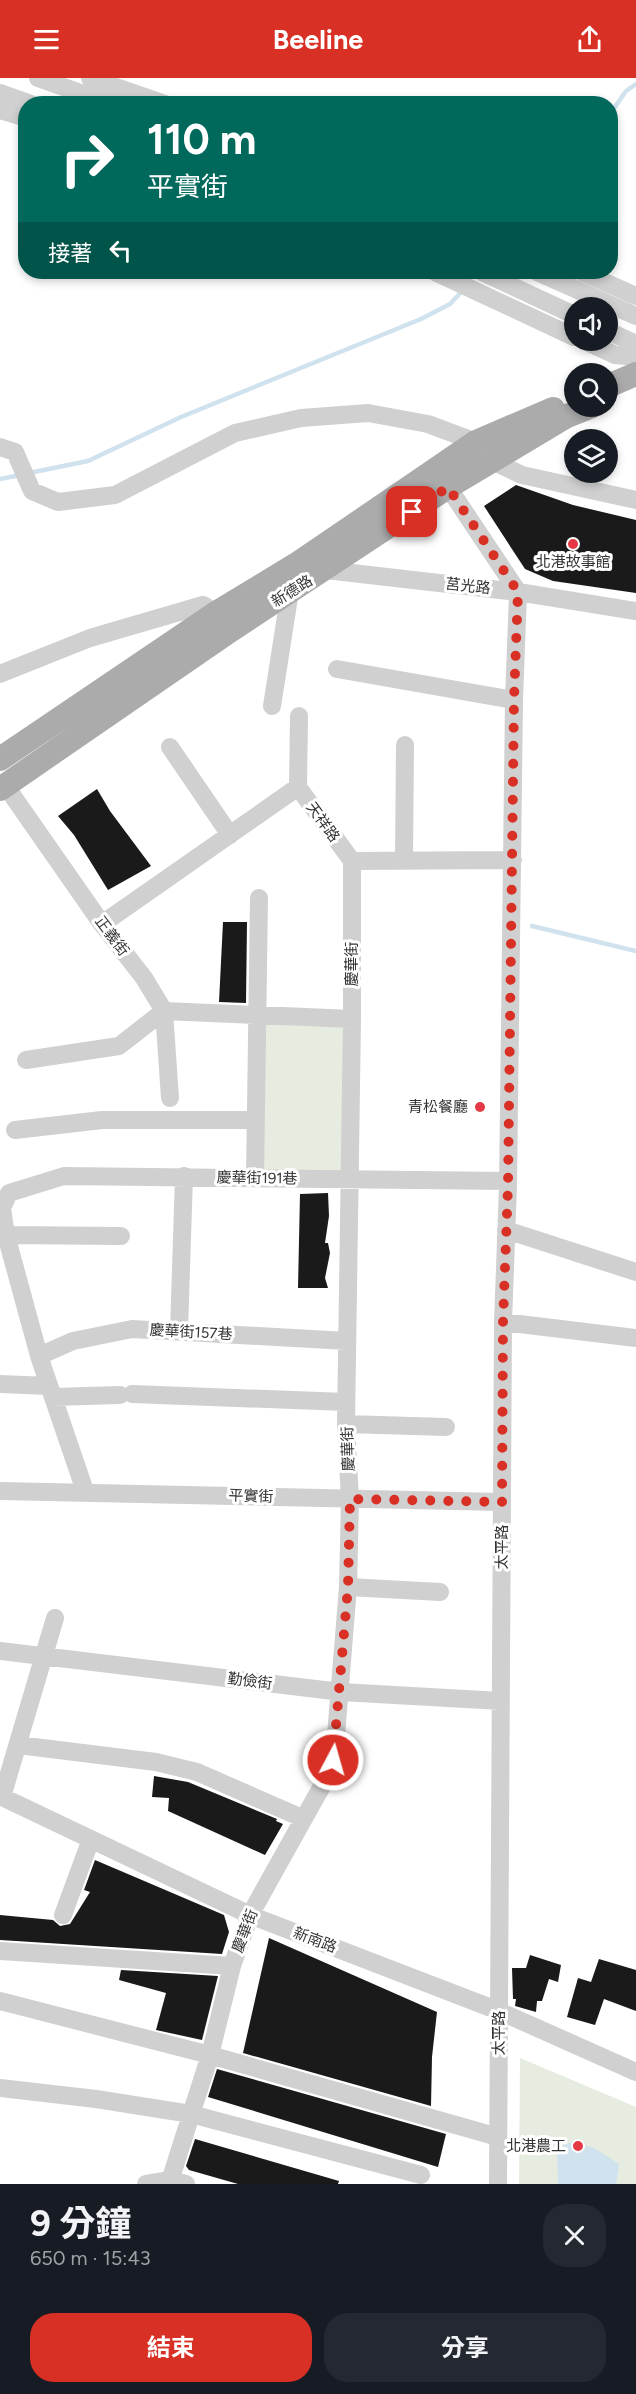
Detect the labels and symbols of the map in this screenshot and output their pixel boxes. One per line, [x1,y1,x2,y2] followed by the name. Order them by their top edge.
[386,486,437,537] pin
[566,537,580,551] marker: 北港故事館
[535,553,611,571] place label: 北港故事館
[268,571,316,611] street label: 新德路
[445,575,491,597] street label: 莒光路
[302,799,344,845] street label: 天祥路
[91,913,133,959] street label: 正義街
[343,941,361,987] street label: 慶華街
[408,1098,468,1116] place label: 青松餐廳
[473,1100,487,1114] marker: 青松餐廳
[216,1168,298,1188] street label: 慶華街191巷
[149,1321,233,1343] street label: 慶華街157巷
[338,1426,358,1472] street label: 慶華街
[228,1486,274,1506] street label: 平實街
[493,1524,511,1570] street label: 太平路
[227,1669,273,1693] street label: 勤儉街
[301,1728,365,1792] position arrow
[229,1907,261,1955] street label: 慶華街
[291,1924,339,1956] street label: 新南路
[490,2010,508,2056] street label: 太平路
[506,2137,566,2155] place label: 北港農工
[571,2139,585,2153] marker: 北港農工

